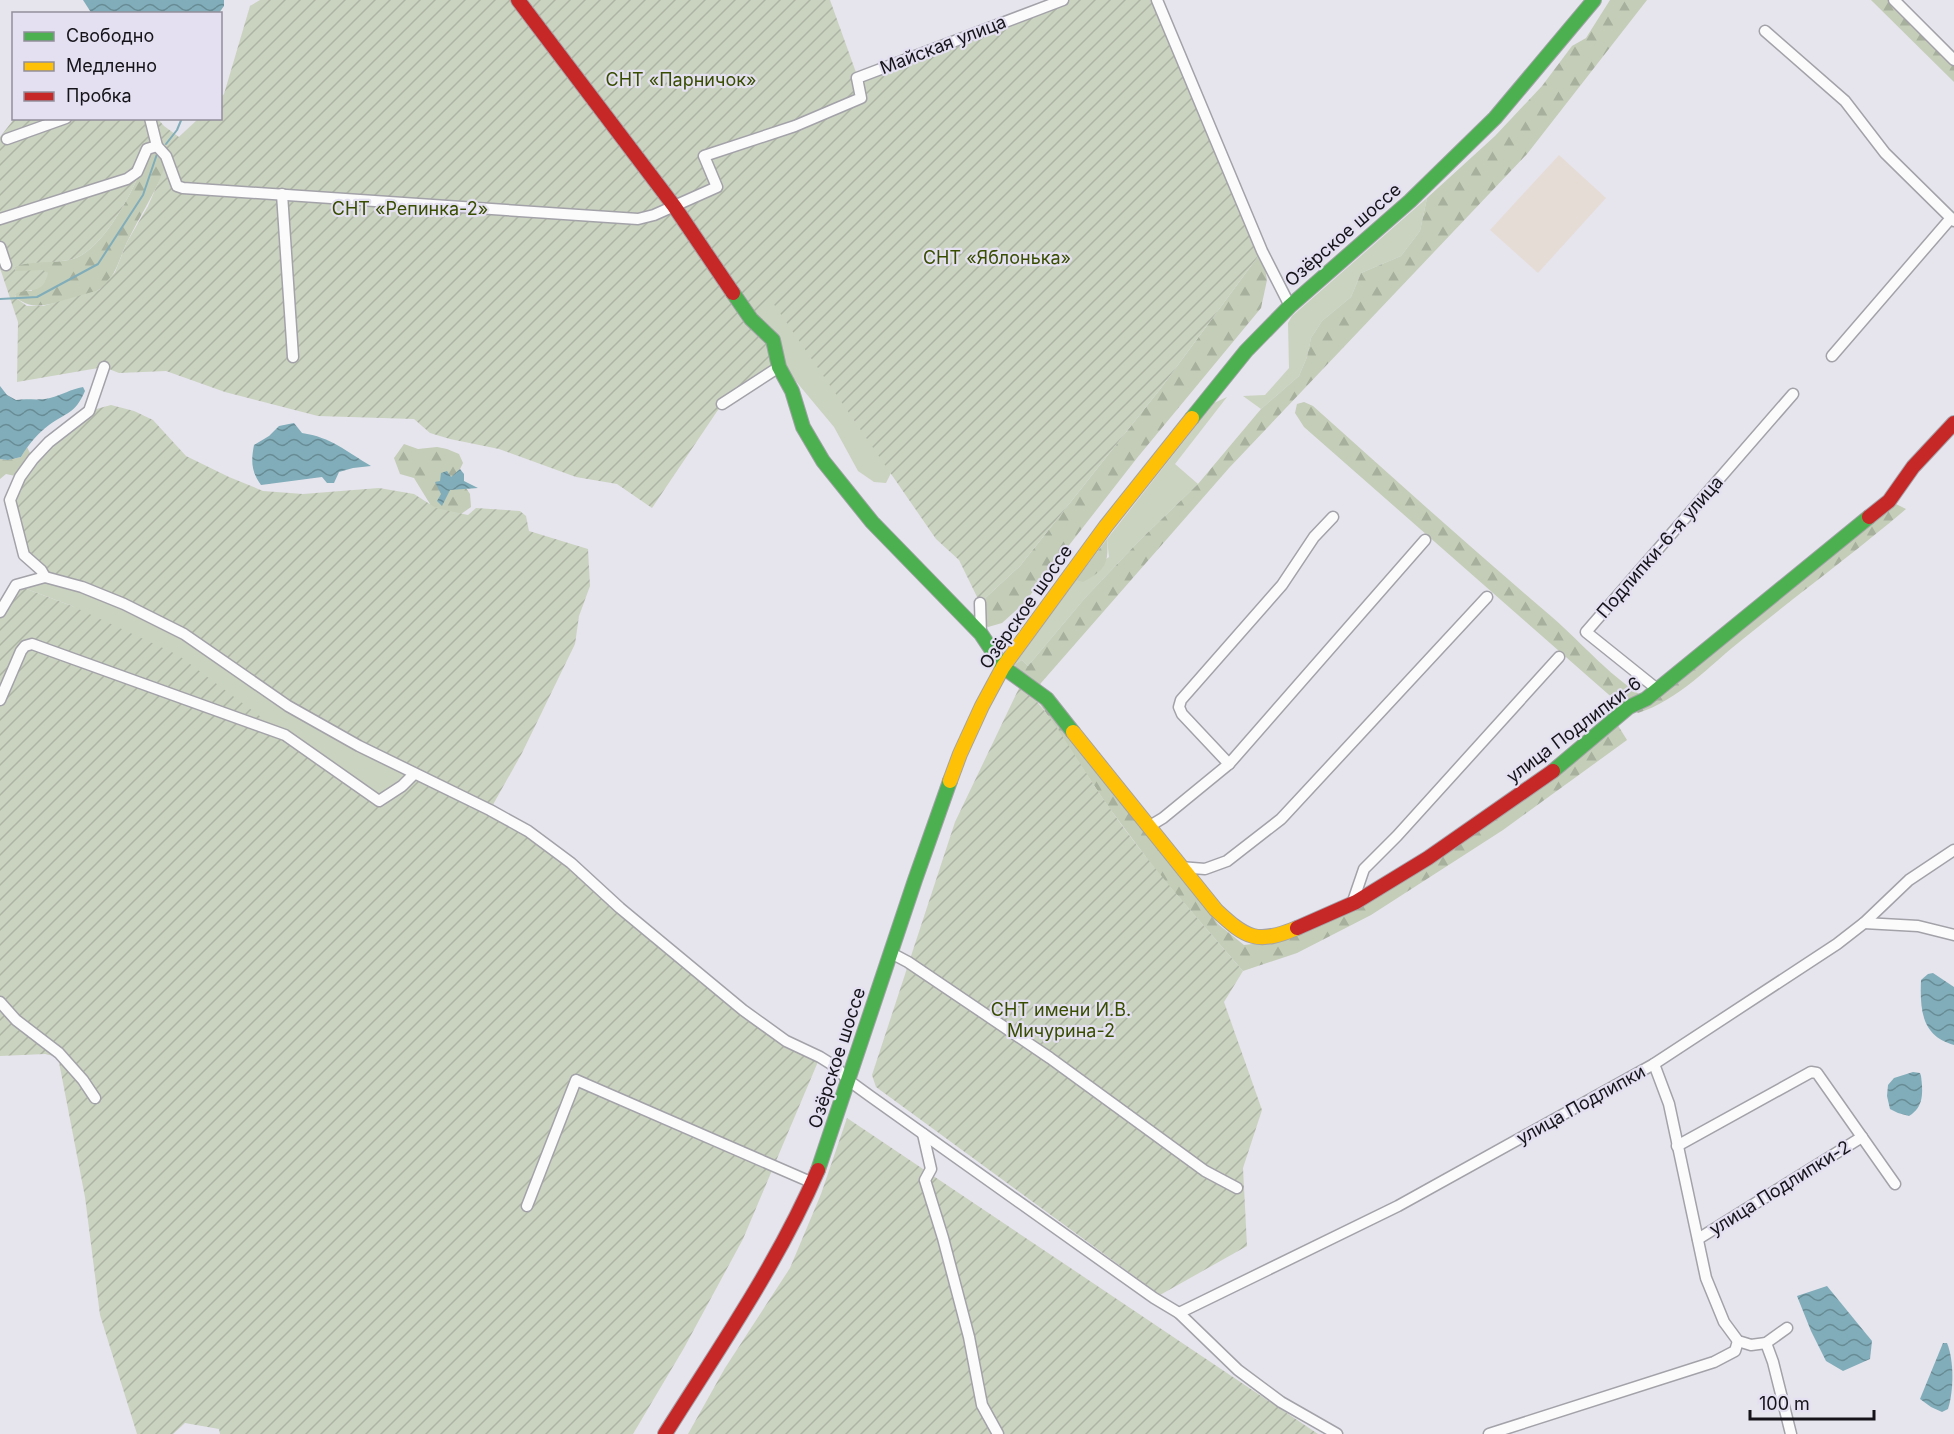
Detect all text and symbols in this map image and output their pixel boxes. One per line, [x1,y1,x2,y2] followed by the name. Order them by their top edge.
[877,11,1009,78] street label: Майская улица
[12,12,222,120] legend
[66,25,154,46] text: Свободно
[66,55,157,76] text: Медленно
[606,69,756,90] park label: СНТ «Парничок»
[66,85,132,106] text: Пробка
[1280,179,1405,291] street label: Озёрское шоссе
[332,198,488,219] park label: СНТ «Репинка-2»
[923,247,1071,268] park label: СНТ «Яблонька»
[1592,471,1727,622] street label: Подлипки-6-я улица
[975,541,1076,673] street label: Озёрское шоссе
[1502,672,1645,787] street label: улица Подлипки-6
[804,985,869,1131] street label: Озёрское шоссе
[991,999,1131,1041] park label: СНТ имени И.В. Мичурина-2
[1513,1061,1649,1149] street label: улица Подлипки
[1705,1136,1854,1239] street label: улица Подлипки-2
[1750,1383,1874,1421] scale bar
[1759,1393,1810,1414] text: 100 m

